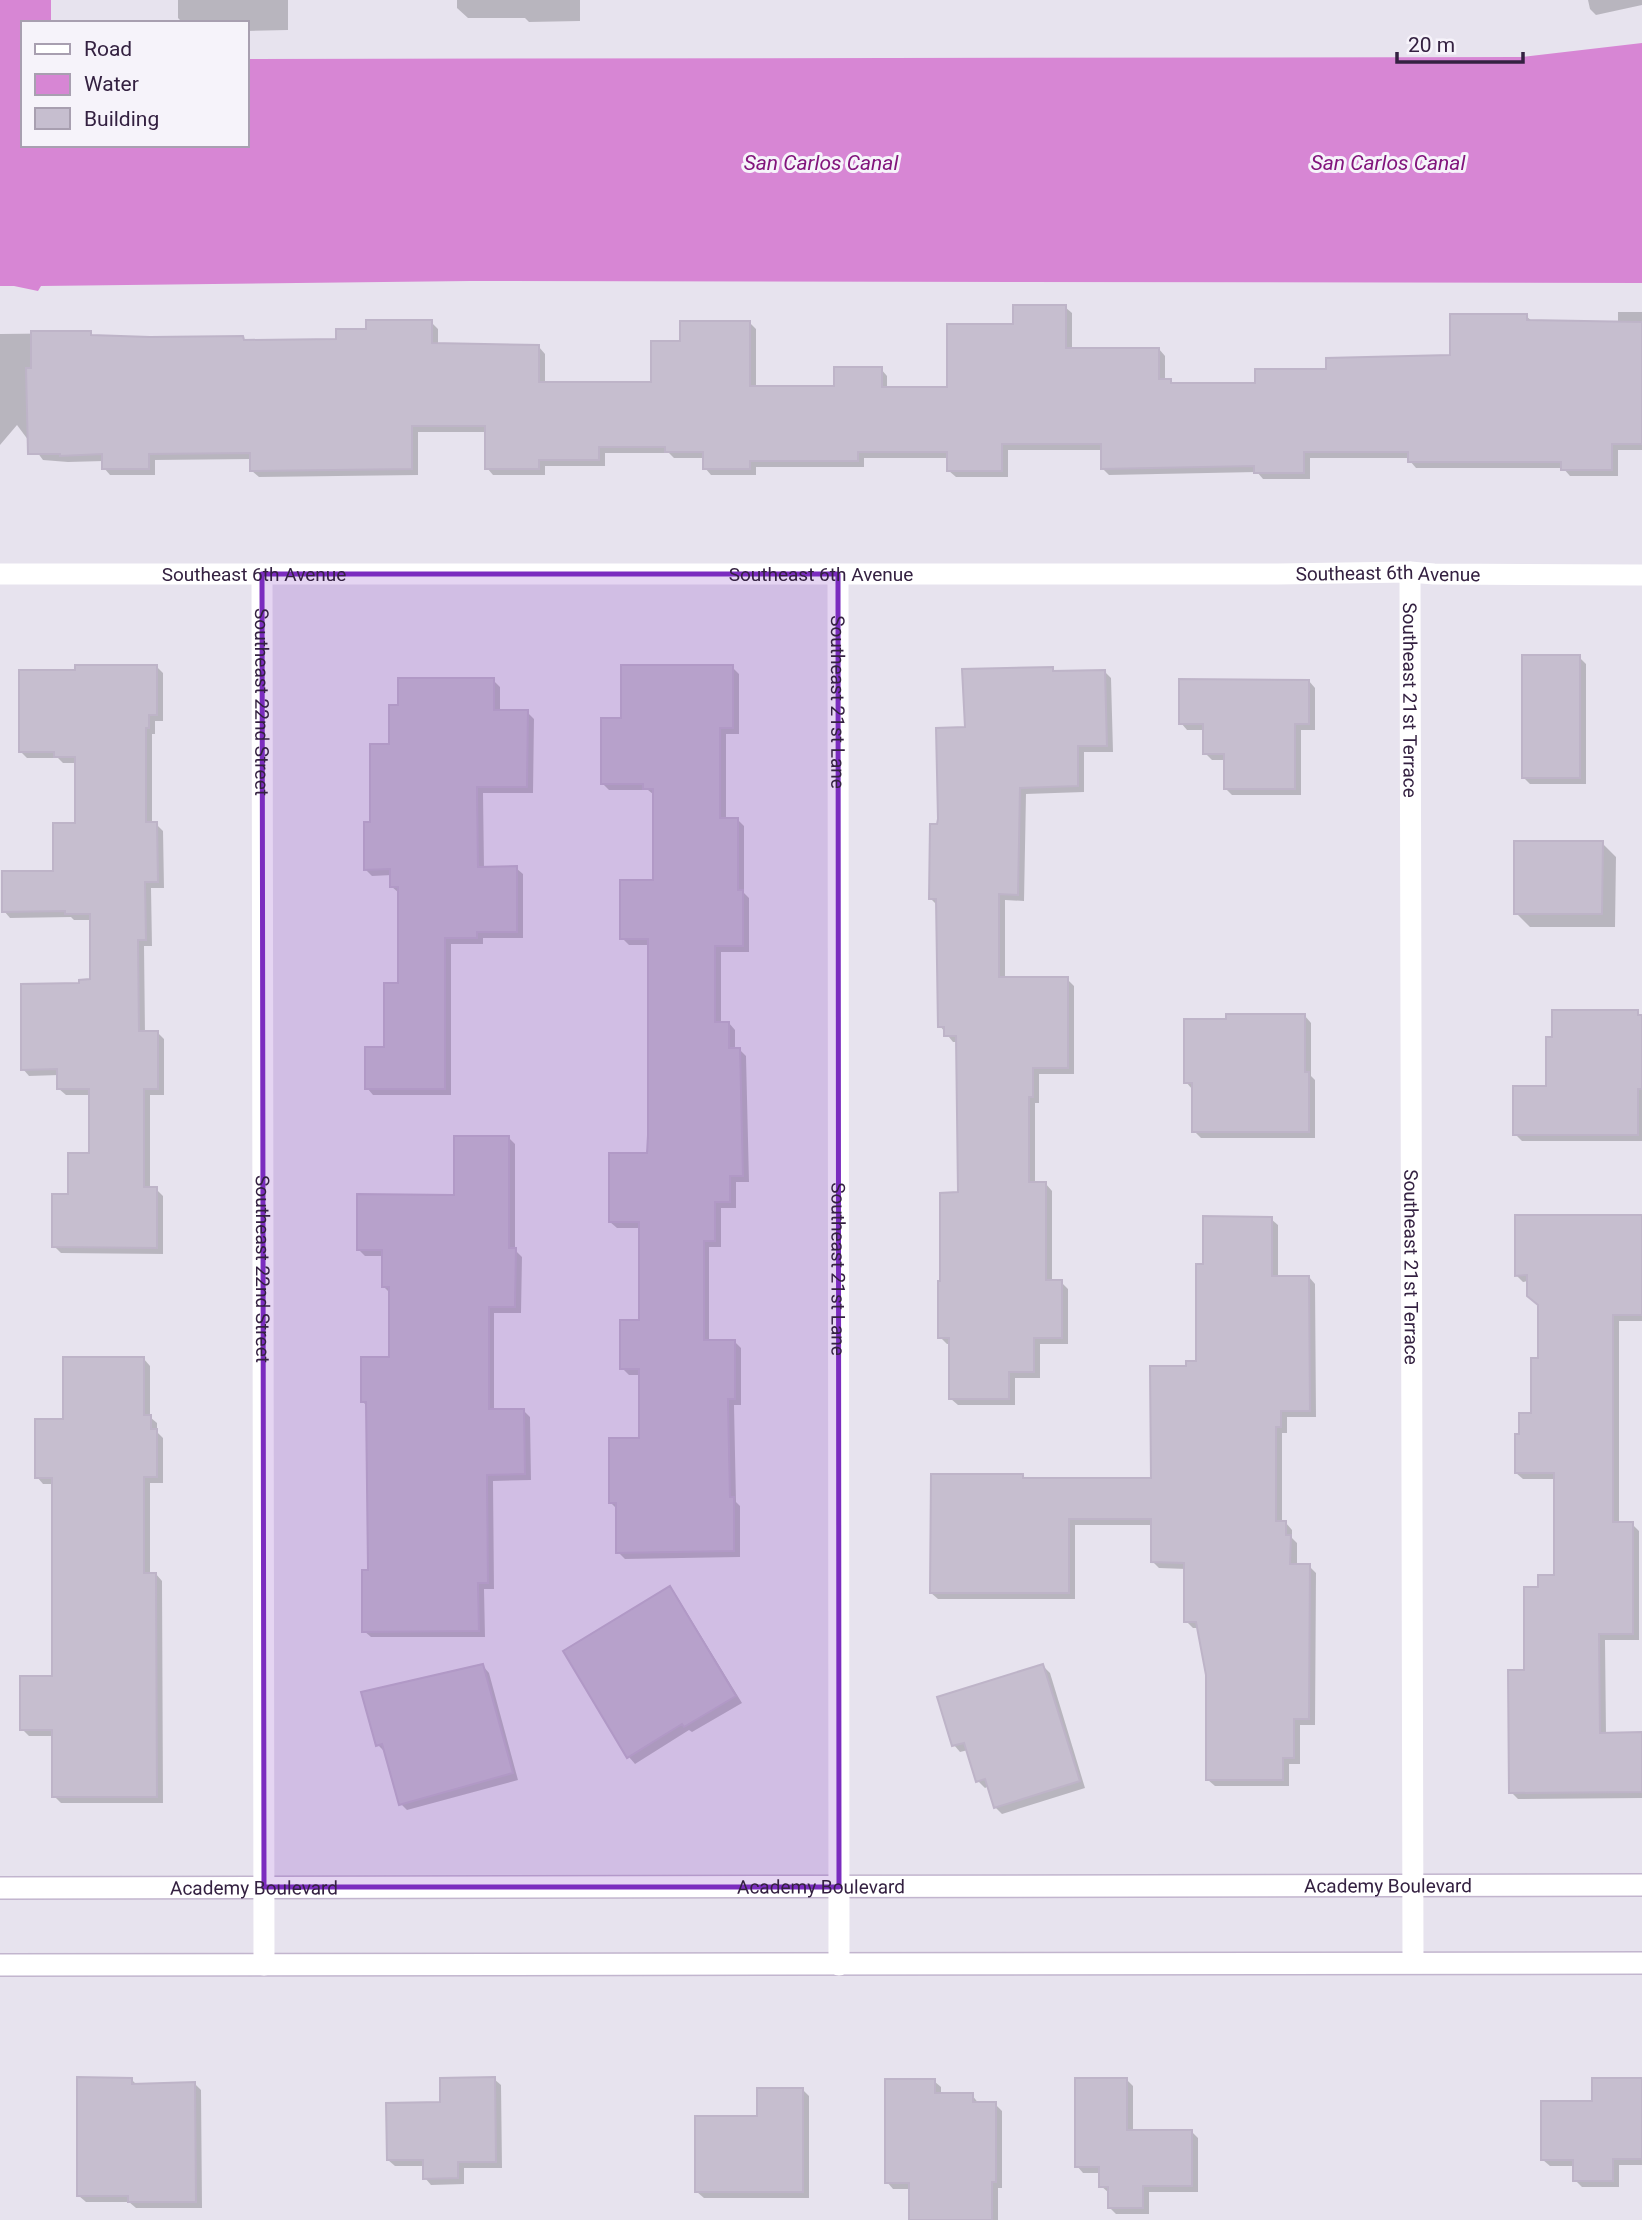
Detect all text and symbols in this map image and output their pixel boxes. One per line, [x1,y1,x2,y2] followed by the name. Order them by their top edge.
[21,21,248,147] legend
[1397,21,1523,65] scale bar
[1408,33,1455,57] text: 20 m
[84,37,132,61] text: Road
[84,72,139,96] text: Water
[84,107,159,131] text: Building
[744,151,899,175] water label: San Carlos Canal
[1311,151,1466,175] water label: San Carlos Canal
[1295,560,1480,586] street label: Southeast 6th Avenue
[162,563,346,586] street label: Southeast 6th Avenue
[729,563,913,586] street label: Southeast 6th Avenue
[1399,602,1422,798] street label: Southeast 21st Terrace
[251,608,274,796] street label: Southeast 22nd Street
[827,615,850,789] street label: Southeast 21st Lane
[1400,1169,1423,1365] street label: Southeast 21st Terrace
[251,1175,275,1363] street label: Southeast 22nd Street
[827,1182,850,1356] street label: Southeast 21st Lane
[1304,1874,1472,1897] street label: Academy Boulevard
[737,1875,905,1898] street label: Academy Boulevard
[170,1876,338,1899] street label: Academy Boulevard

